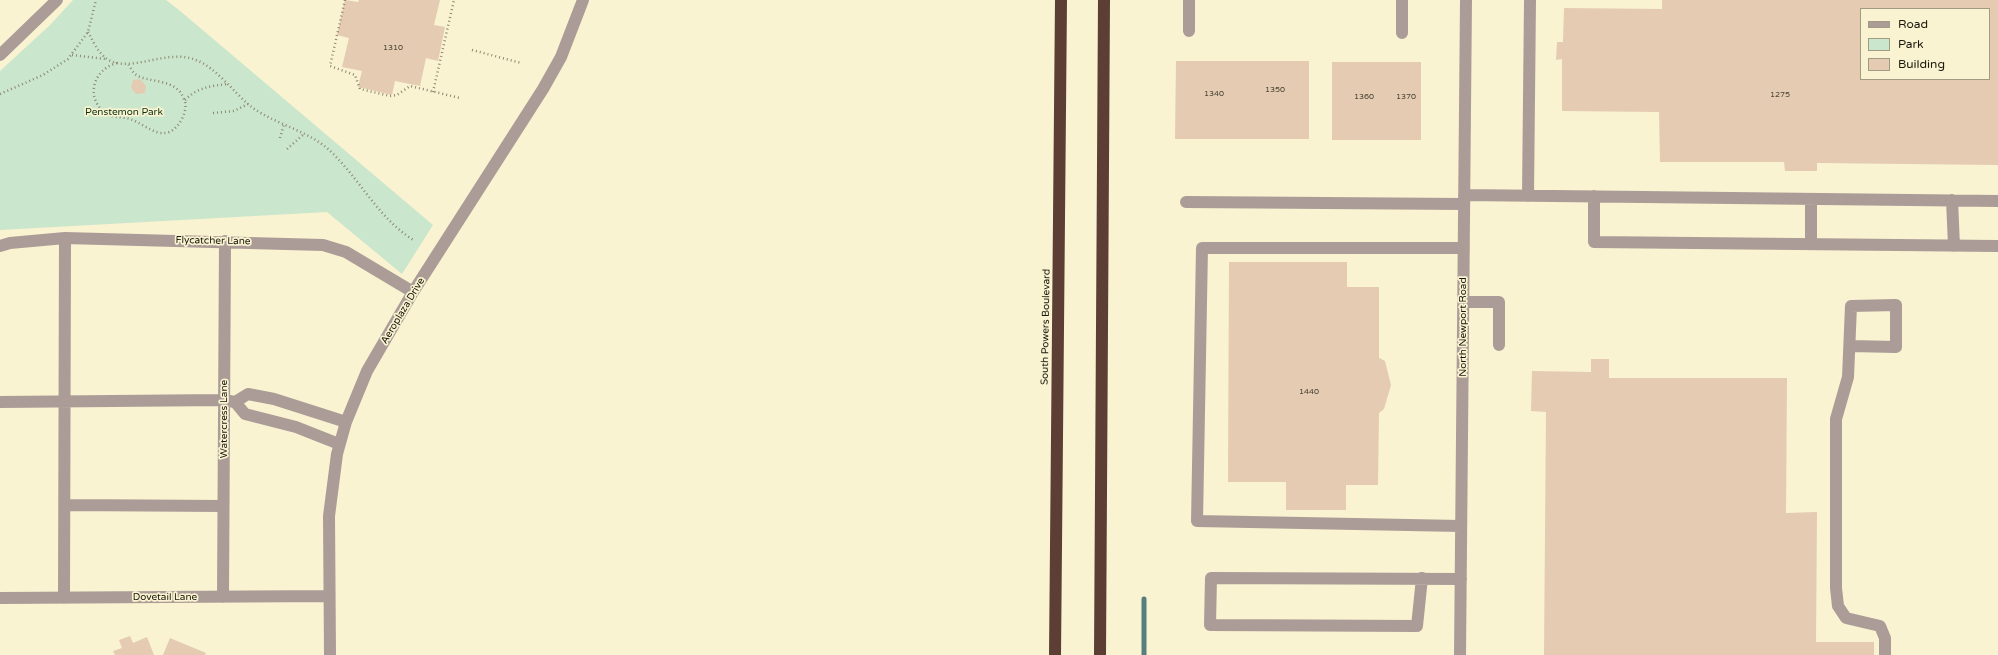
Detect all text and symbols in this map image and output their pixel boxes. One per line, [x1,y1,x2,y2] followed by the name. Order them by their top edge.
[1860,8,1990,80] legend
[1898,17,1928,31] text: Road
[1898,37,1924,51] text: Park
[383,43,403,53] house number: 1310
[1898,57,1945,71] text: Building
[1265,85,1285,95] house number: 1350
[1204,89,1224,99] house number: 1340
[1770,90,1790,100] house number: 1275
[1354,92,1374,102] house number: 1360
[1396,92,1416,102] house number: 1370
[85,106,163,118] park label: Penstemon Park
[175,234,251,248] street label: Flycatcher Lane
[1039,269,1053,385] street label: South Powers Boulevard
[379,276,427,346] street label: Aeroplaza Drive
[1457,277,1469,377] street label: North Newport Road
[218,380,230,458] street label: Watercress Lane
[1299,387,1319,397] house number: 1440
[133,591,197,603] street label: Dovetail Lane

